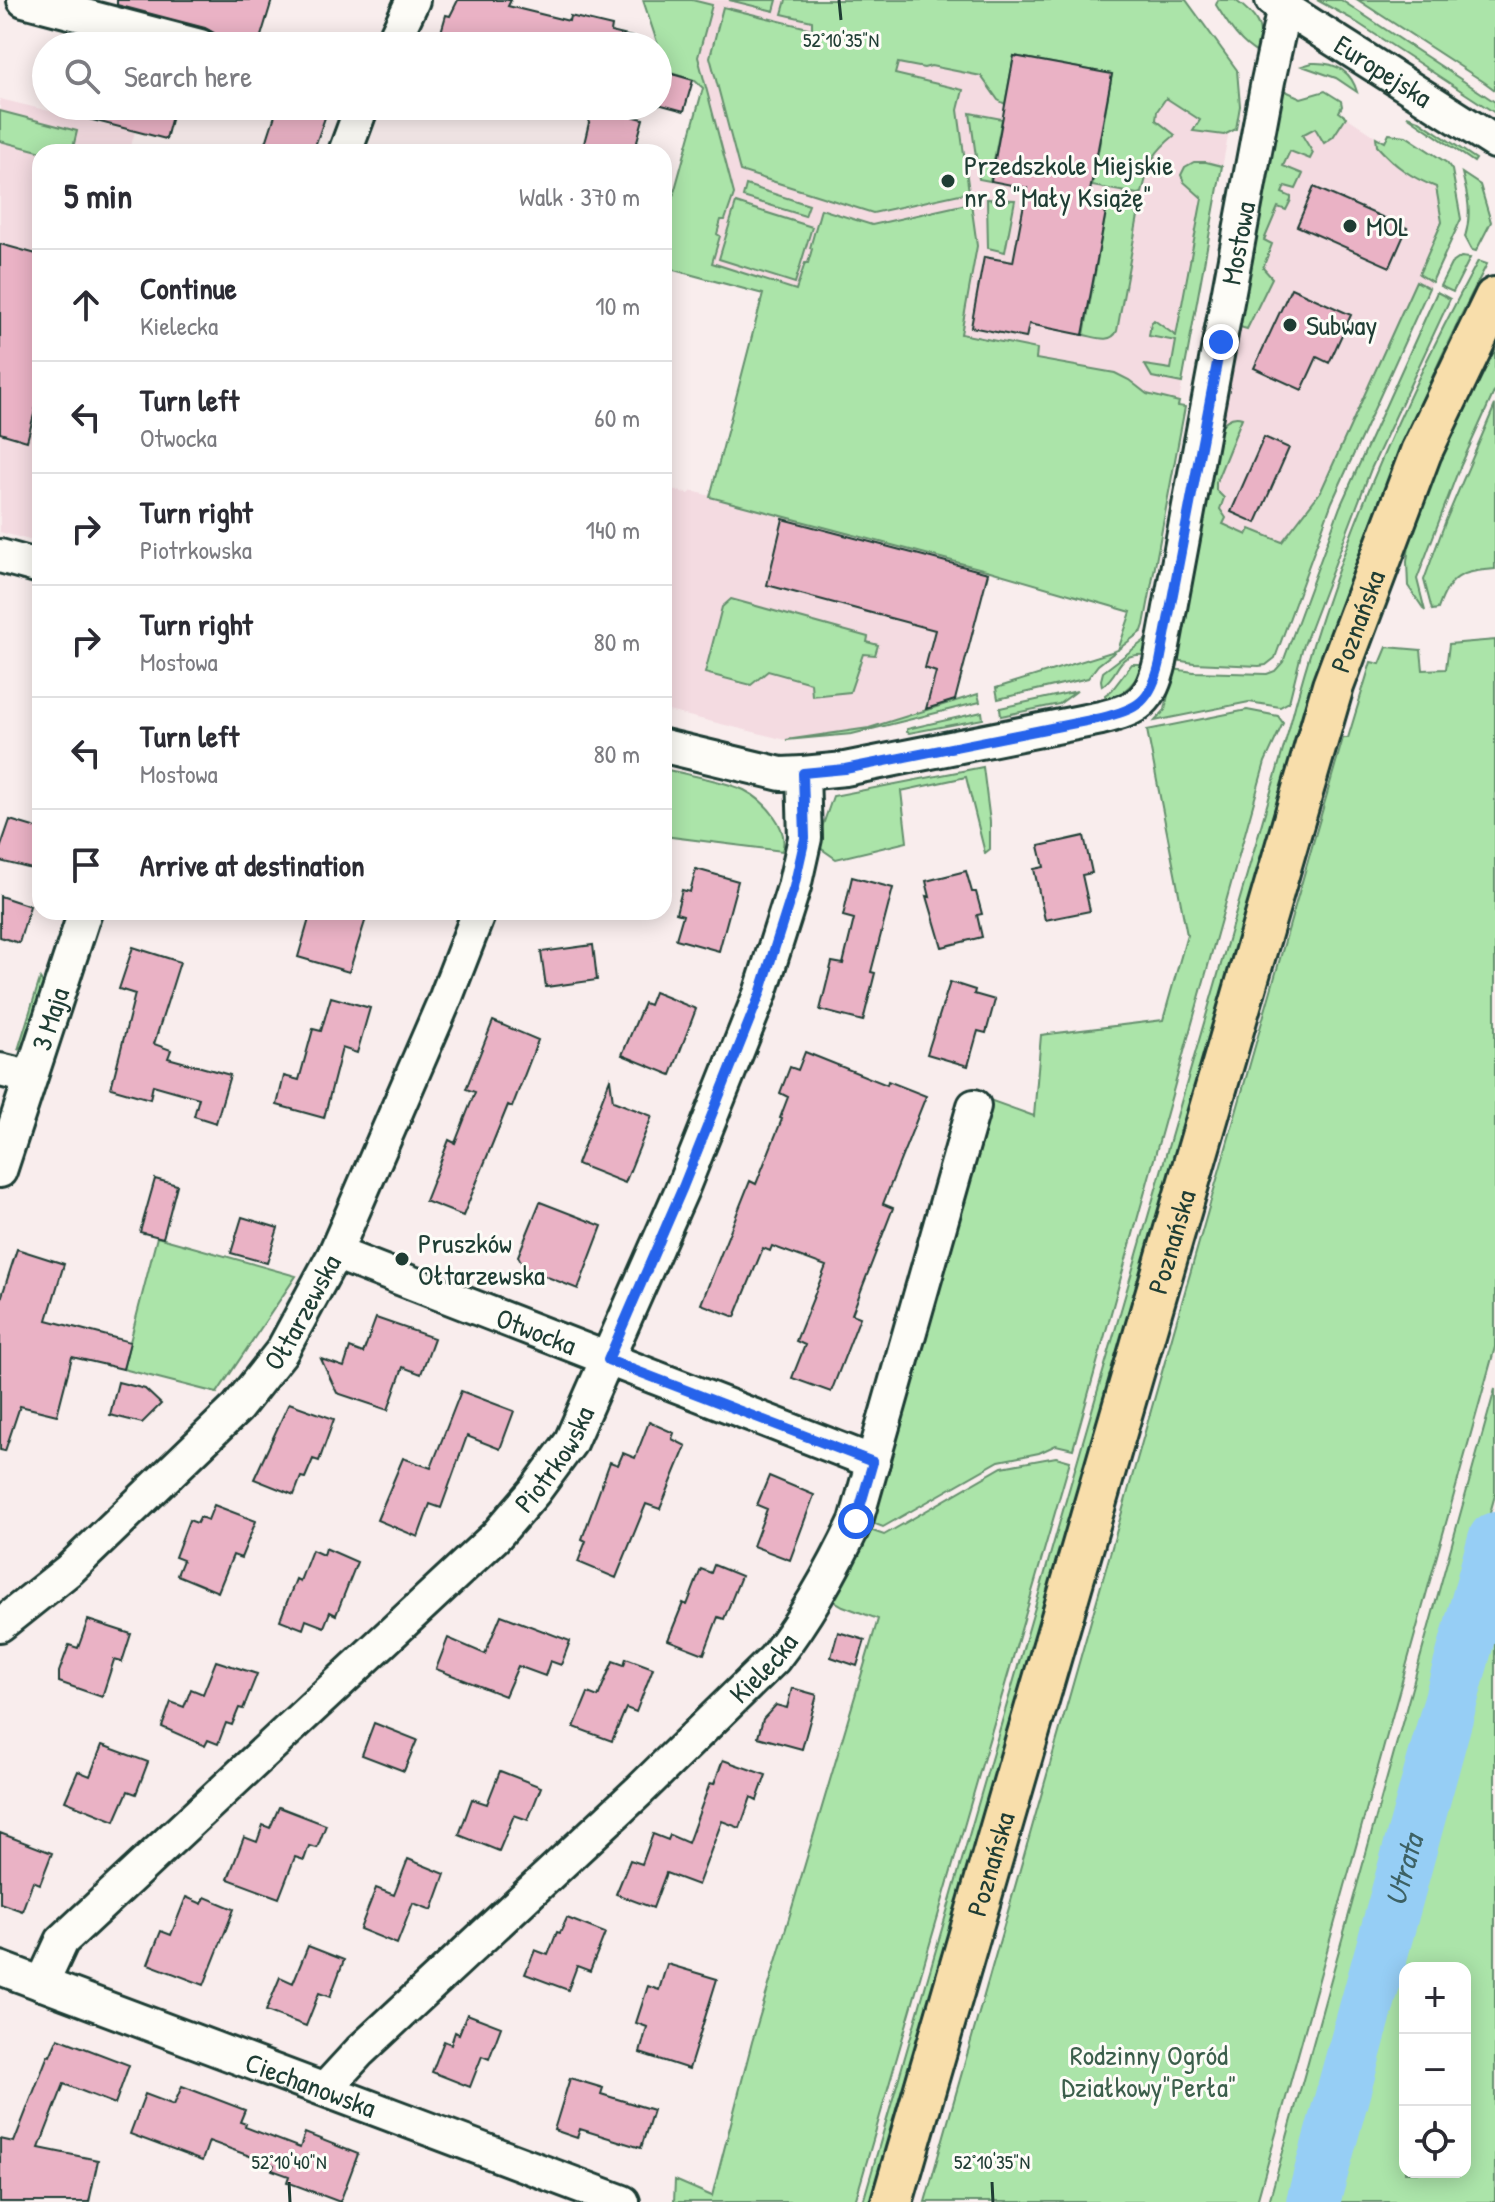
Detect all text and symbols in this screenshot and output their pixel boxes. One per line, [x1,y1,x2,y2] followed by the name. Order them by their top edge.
[803,26,879,53] text: 52°10'35"N
[1327,26,1439,116] street label: Europejska
[32,32,672,120] search box
[60,54,104,98] icon: search
[124,56,252,96] text: Search here
[964,146,1173,216] place label: Przedszkole Miejskie nr 8 "Mały Książę"
[939,172,957,190] marker: Przedszkole Miejskie nr 8 "Mały Książę"
[64,173,132,219] text: 5 min
[519,179,640,214] text: Walk · 370 m
[1212,198,1264,288] street label: Mostowa
[1366,207,1409,245] place label: MOL
[1341,217,1359,235] marker: MOL
[140,268,237,308] text: Continue
[64,283,108,327] icon: ahead
[595,288,640,323] text: 10 m
[1306,306,1378,344] place label: Subway
[140,308,218,343] text: Kielecka
[1281,316,1299,334] marker: Subway
[1203,324,1239,360] route end
[140,380,239,420] text: Turn left
[64,395,108,439] icon: left
[594,400,640,435] text: 60 m
[140,420,217,455] text: Otwocka
[140,492,253,532] text: Turn right
[64,507,108,551] icon: right
[586,512,640,547] text: 140 m
[140,532,252,567] text: Piotrkowska
[1321,565,1394,678] street label: Poznańska
[140,604,253,644] text: Turn right
[64,619,108,663] icon: right
[593,624,640,659] text: 80 m
[140,644,218,679] text: Mostowa
[140,716,239,756] text: Turn left
[64,731,108,775] icon: left
[593,736,640,771] text: 80 m
[140,756,218,791] text: Mostowa
[64,843,108,887] icon: arrive
[140,845,365,885] text: Arrive at destination
[22,983,78,1055] street label: 3 Maja
[1138,1185,1204,1298] street label: Poznańska
[418,1224,545,1294] place label: Pruszków Ołtarzewska
[255,1248,350,1378] street label: Ołtarzewska
[393,1250,411,1268] marker: Pruszków Ołtarzewska
[491,1298,582,1364] street label: Otwocka
[506,1400,603,1521] street label: Piotrkowska
[838,1503,874,1539] route start
[721,1625,806,1712] street label: Kielecka
[957,1808,1023,1920] street label: Poznańska
[1374,1827,1433,1910] water label: Utrata
[1399,1962,1471,2178] map controls
[1399,1962,1471,2034] button: +
[1399,2034,1471,2106] button: −
[1062,2036,1236,2106] park label: Rodzinny Ogród Działkowy"Perła"
[240,2043,381,2127] street label: Ciechanowska
[1399,2106,1471,2178] button: locate
[251,2148,327,2175] text: 52°10'40"N
[954,2148,1030,2175] text: 52°10'35"N

